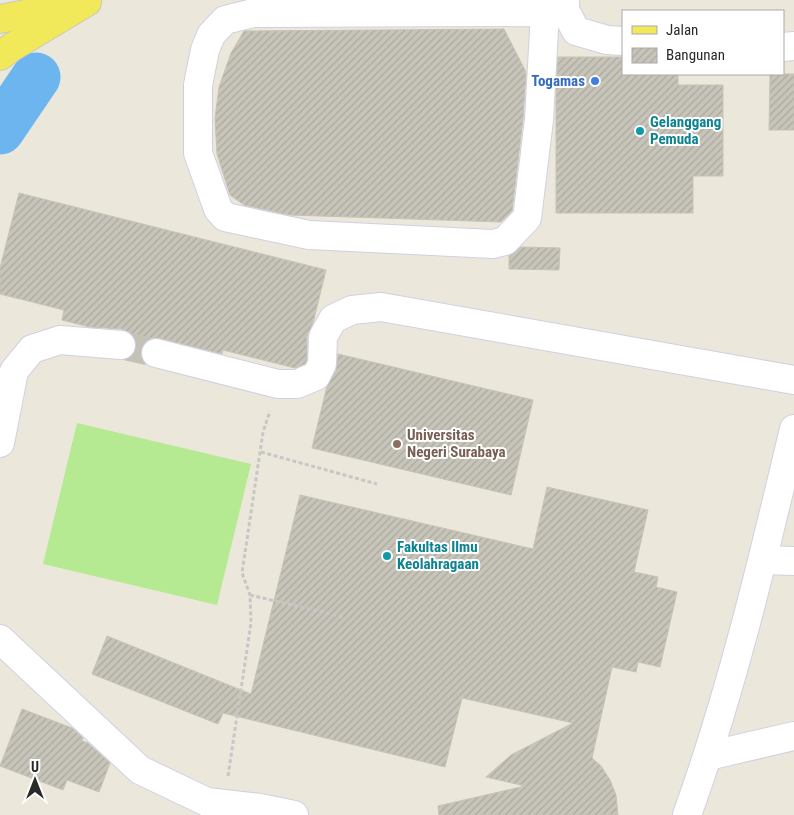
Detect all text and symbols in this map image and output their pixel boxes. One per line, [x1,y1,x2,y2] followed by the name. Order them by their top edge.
[622,10,784,75] legend
[666,21,698,39] text: Jalan
[666,46,725,64] text: Bangunan
[531,72,585,90] place label: Togamas
[589,75,601,87] marker: Togamas
[650,113,721,148] place label: Gelanggang Pemuda
[634,125,646,137] marker: Gelanggang Pemuda
[407,426,506,461] place label: Universitas Negeri Surabaya
[391,438,403,450] marker: Universitas Negeri Surabaya
[397,538,479,573] place label: Fakultas Ilmu Keolahragaan
[381,550,393,562] marker: Fakultas Ilmu Keolahragaan
[10,755,60,805] north arrow
[31,759,39,775] text: U

